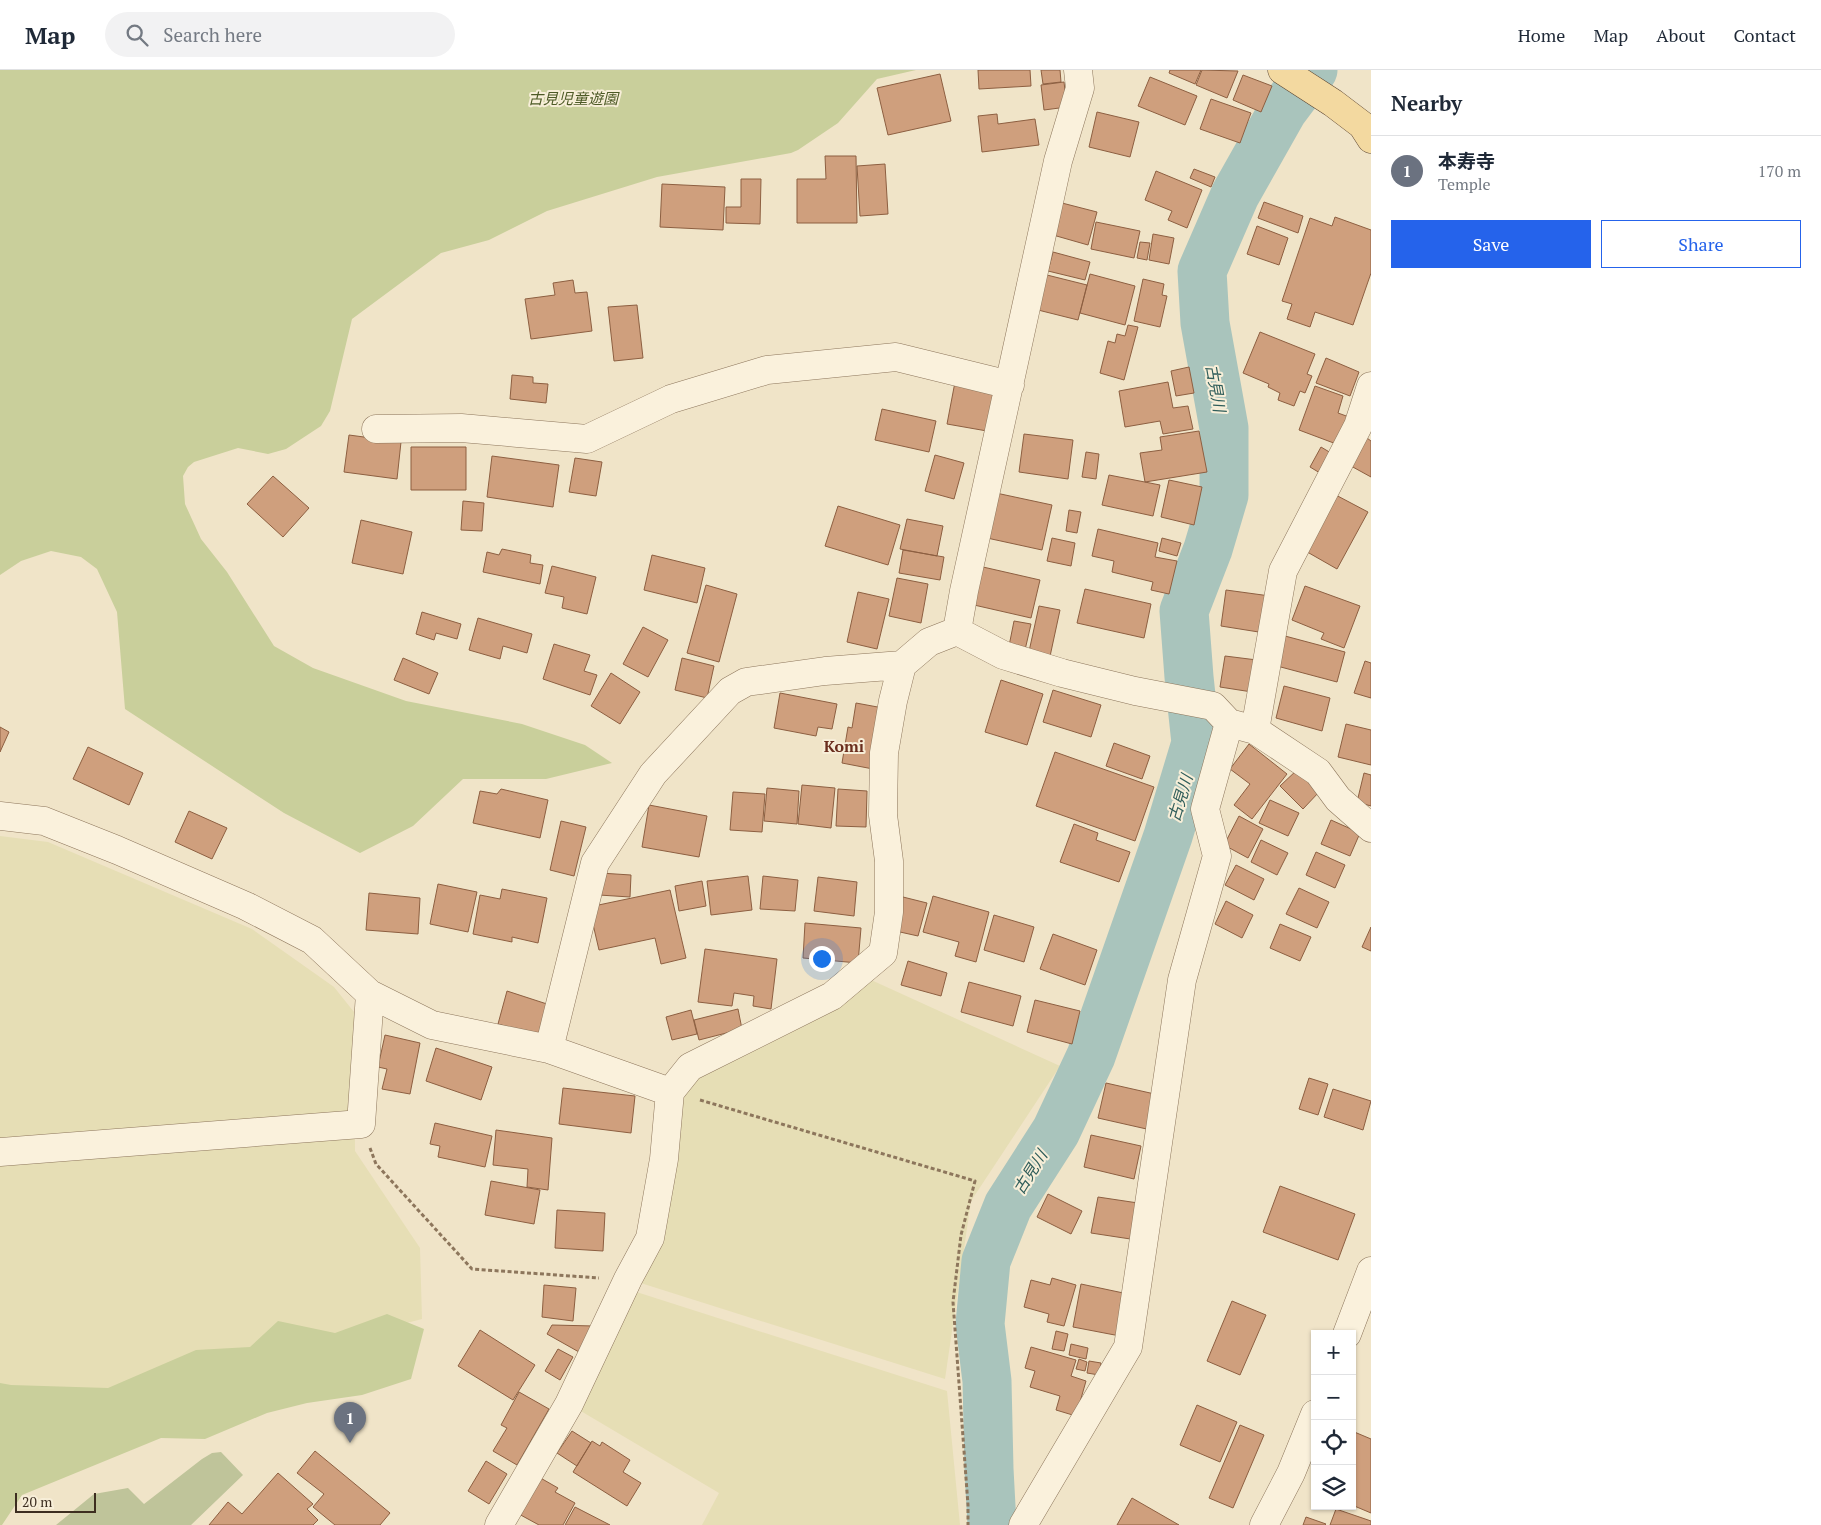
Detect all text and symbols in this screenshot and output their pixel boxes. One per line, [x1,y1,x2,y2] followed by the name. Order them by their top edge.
[105,12,455,57] search box
[25,19,75,51] text: Map
[123,21,151,49] icon: search
[163,22,262,47] text: Search here
[1518,23,1565,47] text: Home
[1593,23,1628,47] text: Map
[1656,23,1705,47] text: About
[1733,23,1796,47] text: Contact
[528,88,620,108] park label: 古見児童遊園
[1391,89,1462,117] text: Nearby
[1438,148,1495,173] text: 本寿寺
[1402,160,1412,182] text: 1
[1758,160,1801,182] text: 170 m
[1438,173,1491,195] text: Temple
[1391,220,1591,268] button: Save
[1601,220,1801,268] button: Share
[1201,362,1231,416] water label: 古見川
[824,735,864,757] district label: Komi
[1162,770,1198,824] water label: 古見川
[809,946,835,972] your location
[1008,1144,1053,1198] water label: 古見川
[1311,1330,1356,1510] map controls
[1311,1330,1356,1375] button: +
[1311,1375,1356,1420] button: −
[334,1402,366,1443] pin: 1
[1311,1420,1356,1465] button: locate
[1311,1465,1356,1510] button: layers
[15,1490,96,1513] scale bar
[22,1492,52,1511] text: 20 m

